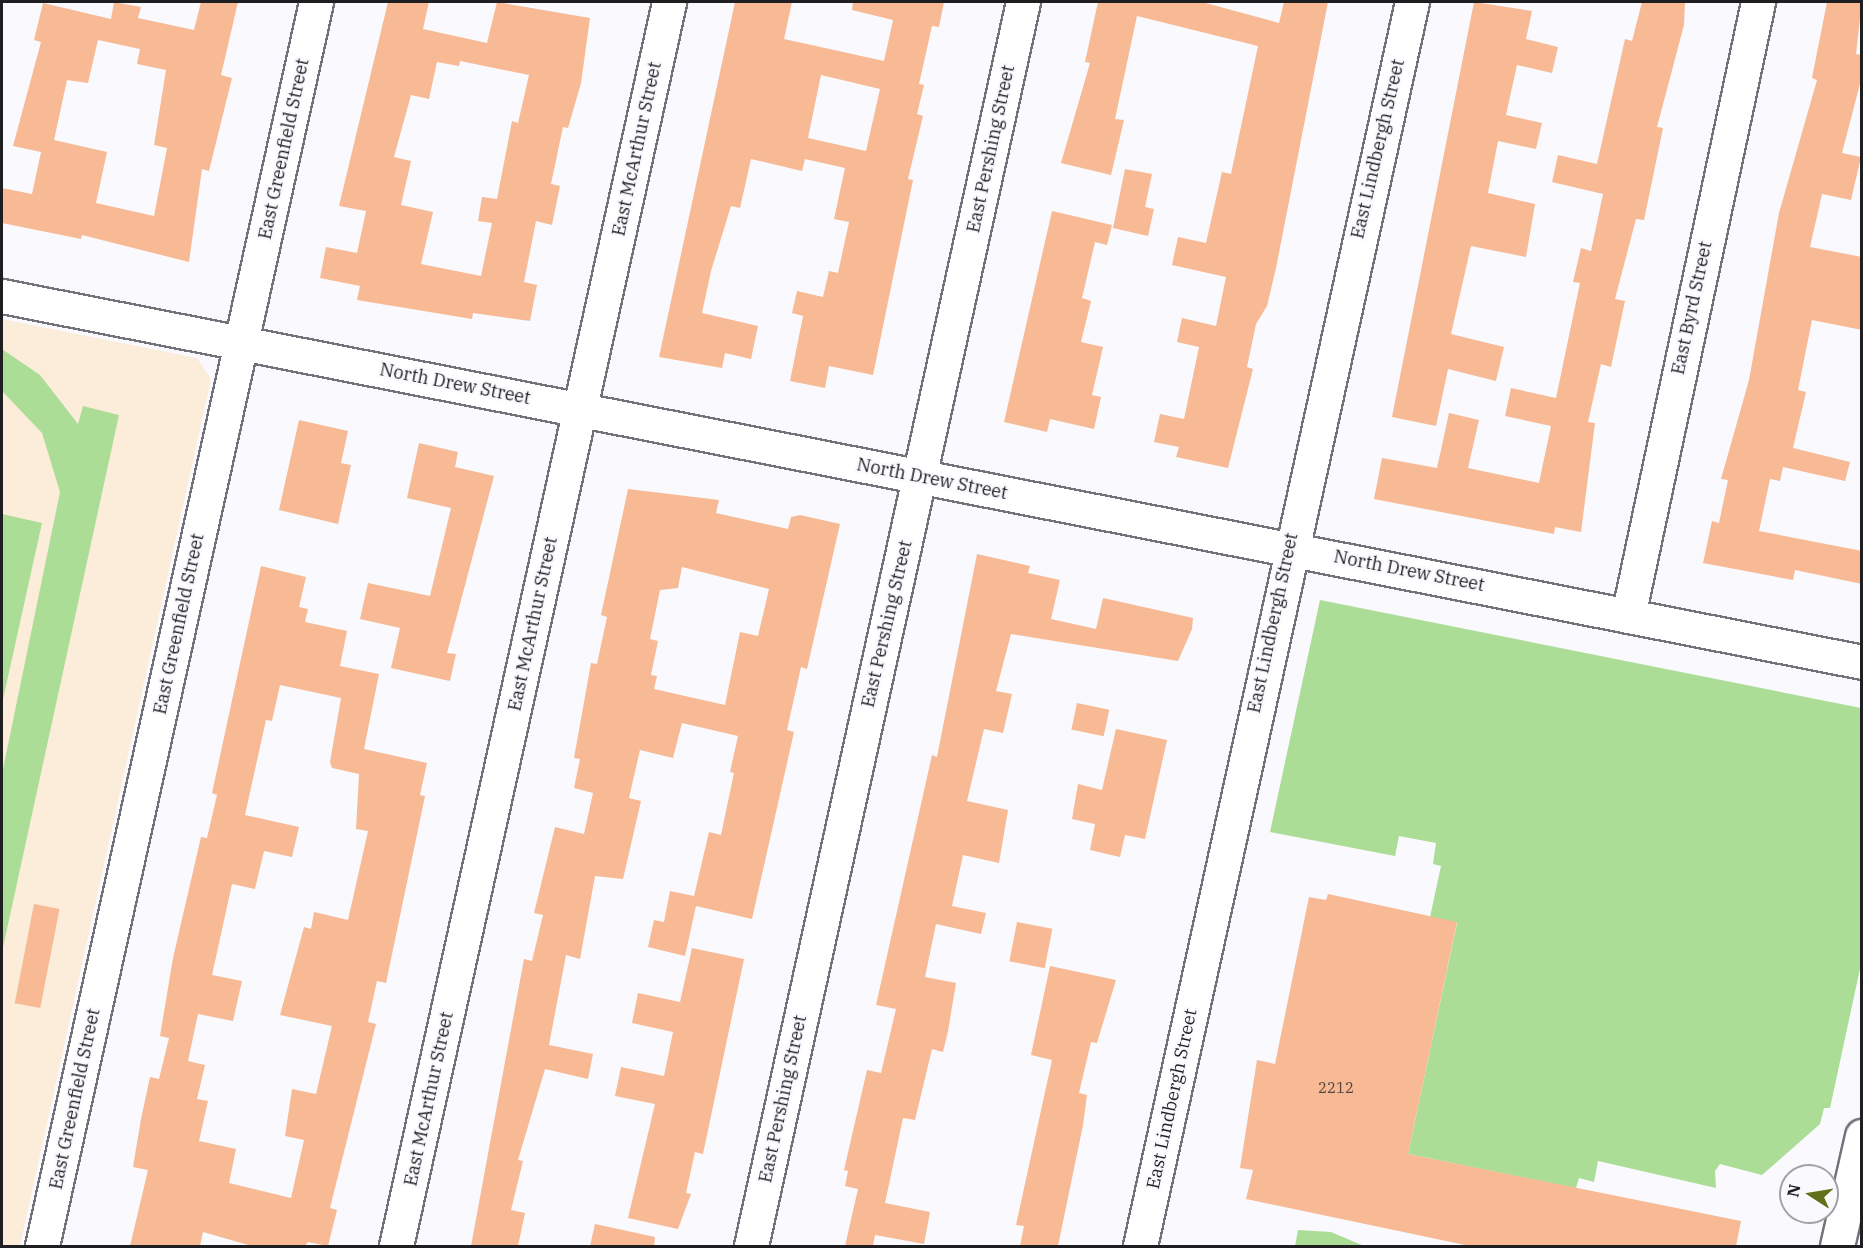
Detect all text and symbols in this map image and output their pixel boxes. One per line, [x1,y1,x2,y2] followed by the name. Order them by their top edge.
[254,57,314,241] street label: East Greenfield Street
[1347,57,1409,241] street label: East Lindbergh Street
[608,60,666,238] street label: East McArthur Street
[963,63,1019,235] street label: East Pershing Street
[1667,239,1717,377] street label: East Byrd Street
[378,359,532,409] street label: North Drew Street
[855,454,1009,504] street label: North Drew Street
[1243,531,1303,715] street label: East Lindbergh Street
[149,532,209,716] street label: East Greenfield Street
[504,535,562,713] street label: East McArthur Street
[857,538,917,710] street label: East Pershing Street
[1332,546,1486,596] street label: North Drew Street
[45,1007,105,1191] street label: East Greenfield Street
[1142,1007,1202,1191] street label: East Lindbergh Street
[400,1010,458,1188] street label: East McArthur Street
[755,1013,811,1185] street label: East Pershing Street
[1318,1079,1354,1097] house number: 2212
[1779,1164,1839,1224] north arrow
[1782,1182,1804,1199] text: N

